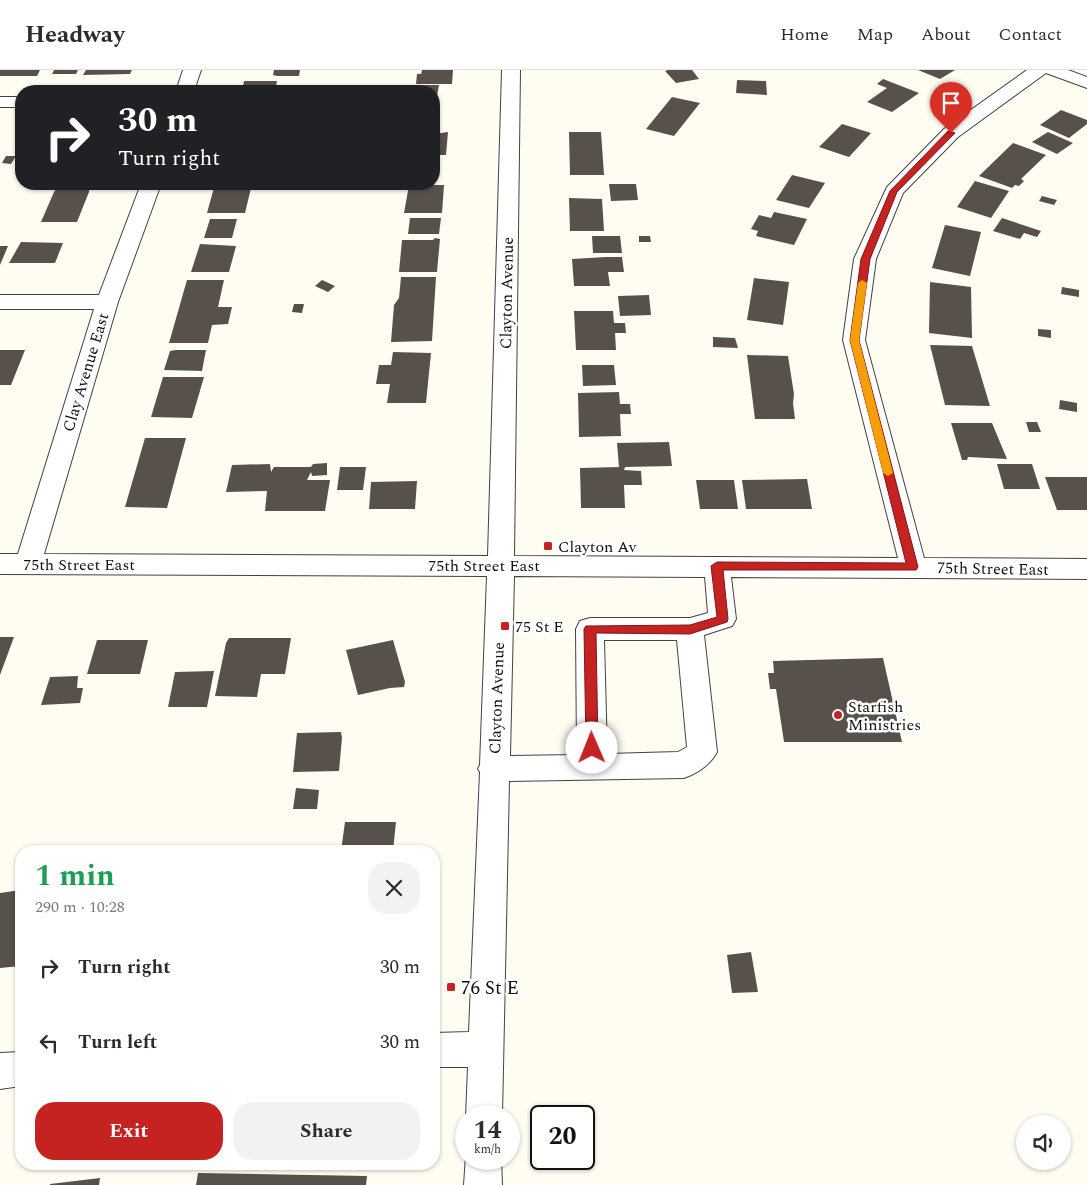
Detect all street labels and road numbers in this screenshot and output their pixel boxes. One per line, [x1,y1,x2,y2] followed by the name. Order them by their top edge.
[494,237,520,349] street label: Clayton Avenue
[56,310,116,435] street label: Clay Avenue East
[23,553,135,577] street label: 75th Street East
[428,554,540,578] street label: 75th Street East
[937,556,1049,582] street label: 75th Street East
[483,642,511,755] street label: Clayton Avenue

